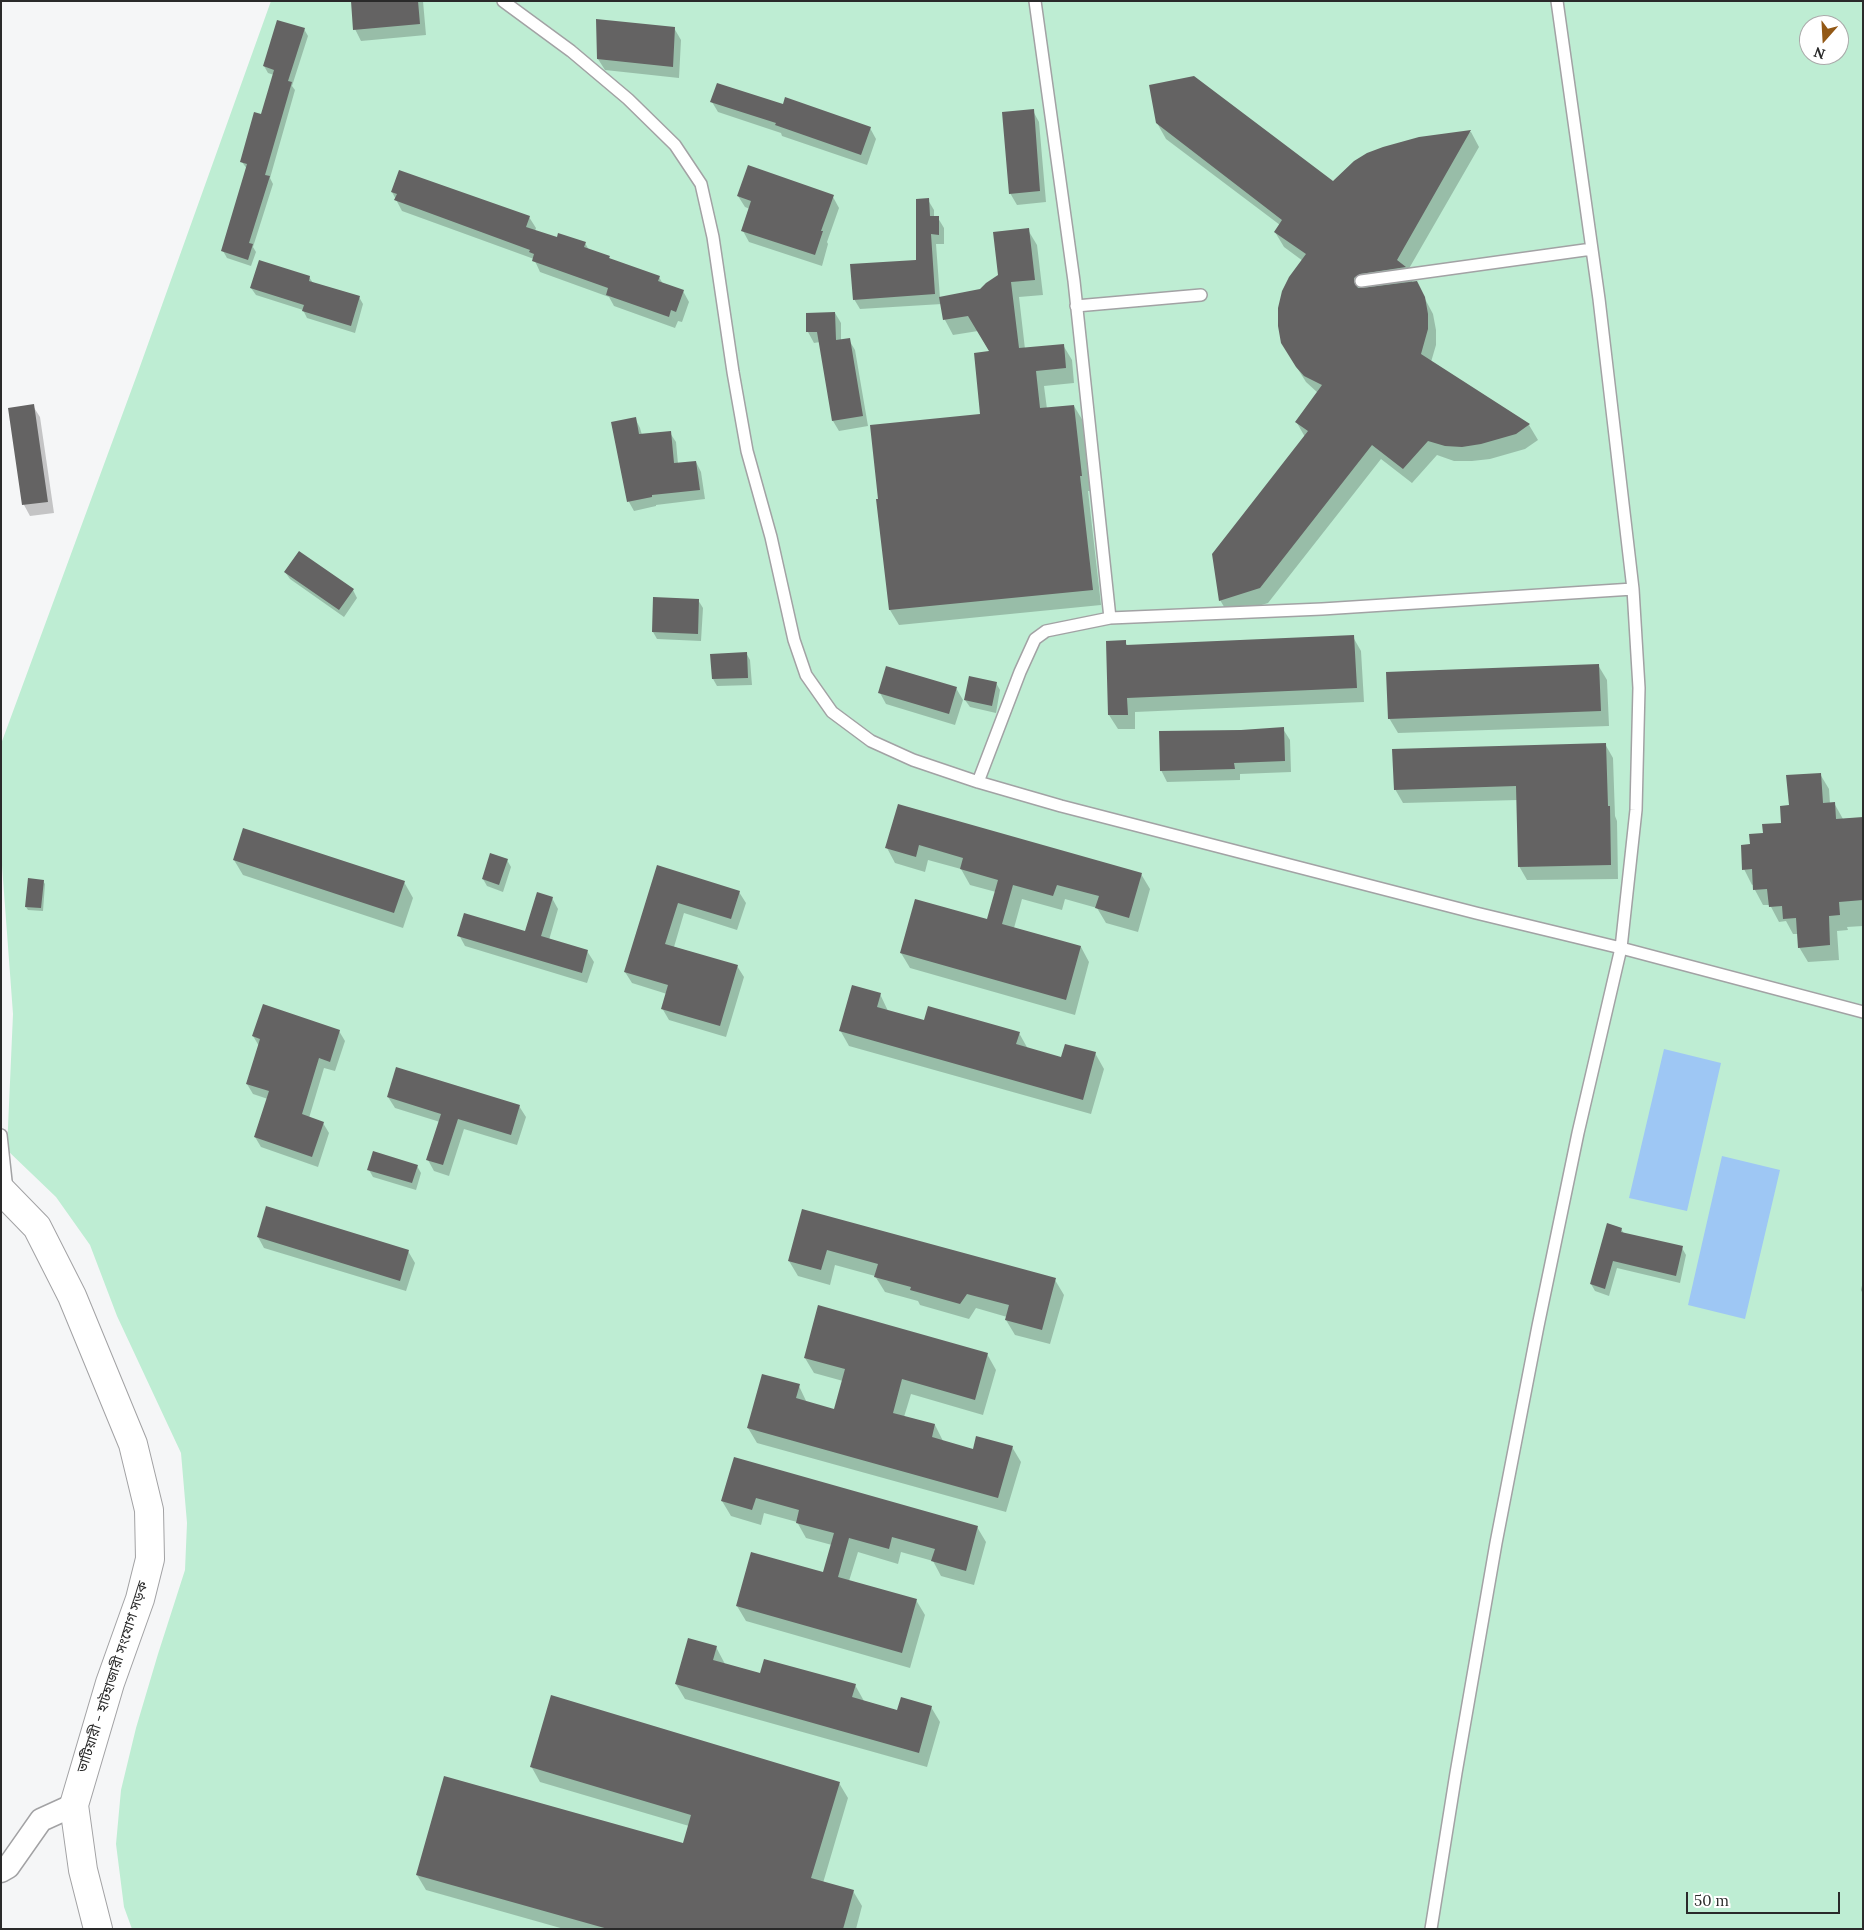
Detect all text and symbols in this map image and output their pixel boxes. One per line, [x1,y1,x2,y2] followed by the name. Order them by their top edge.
[1799,15,1849,65] north arrow
[1811,43,1827,64] text: N
[74,1579,152,1775] street label: ভাটিয়ারী - হাটহাজারী সংযোগ সড়ক
[1689,1882,1843,1914] scale bar
[1694,1891,1729,1910] text: 50 m

